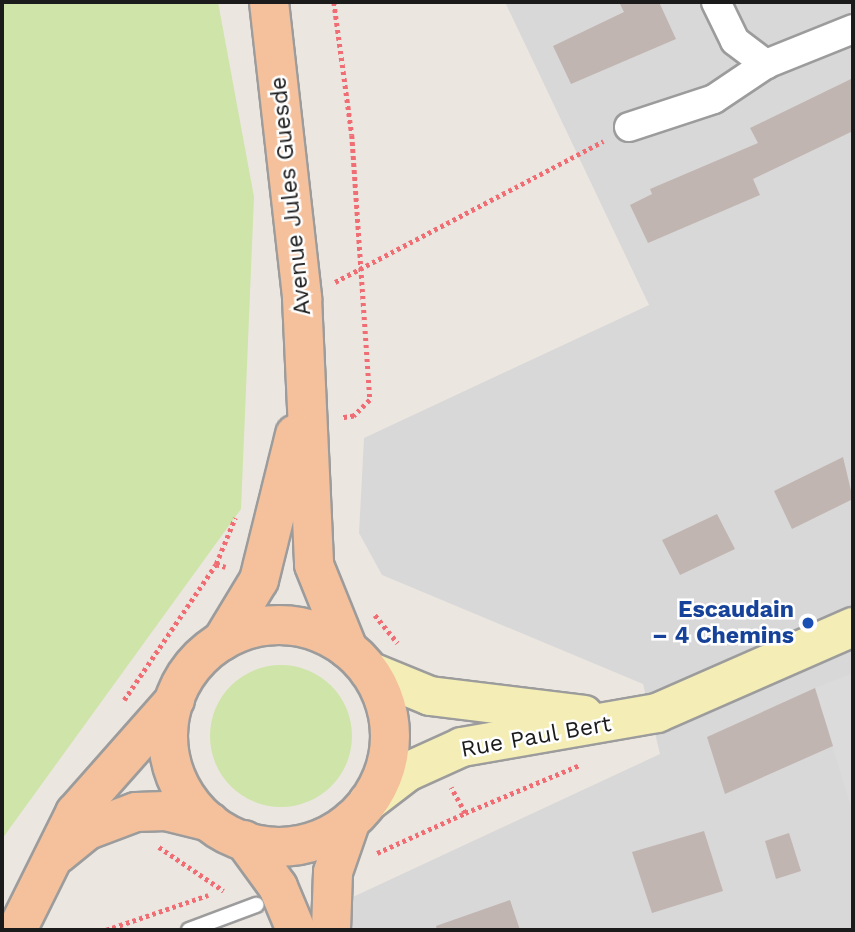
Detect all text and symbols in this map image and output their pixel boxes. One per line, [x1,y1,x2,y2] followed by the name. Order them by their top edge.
[265,75,317,317] street label: Avenue Jules Guesde
[652,596,794,650] place label: Escaudain – 4 Chemins
[800,615,816,631] marker: Escaudain – 4 Chemins
[458,710,614,764] street label: Rue Paul Bert

